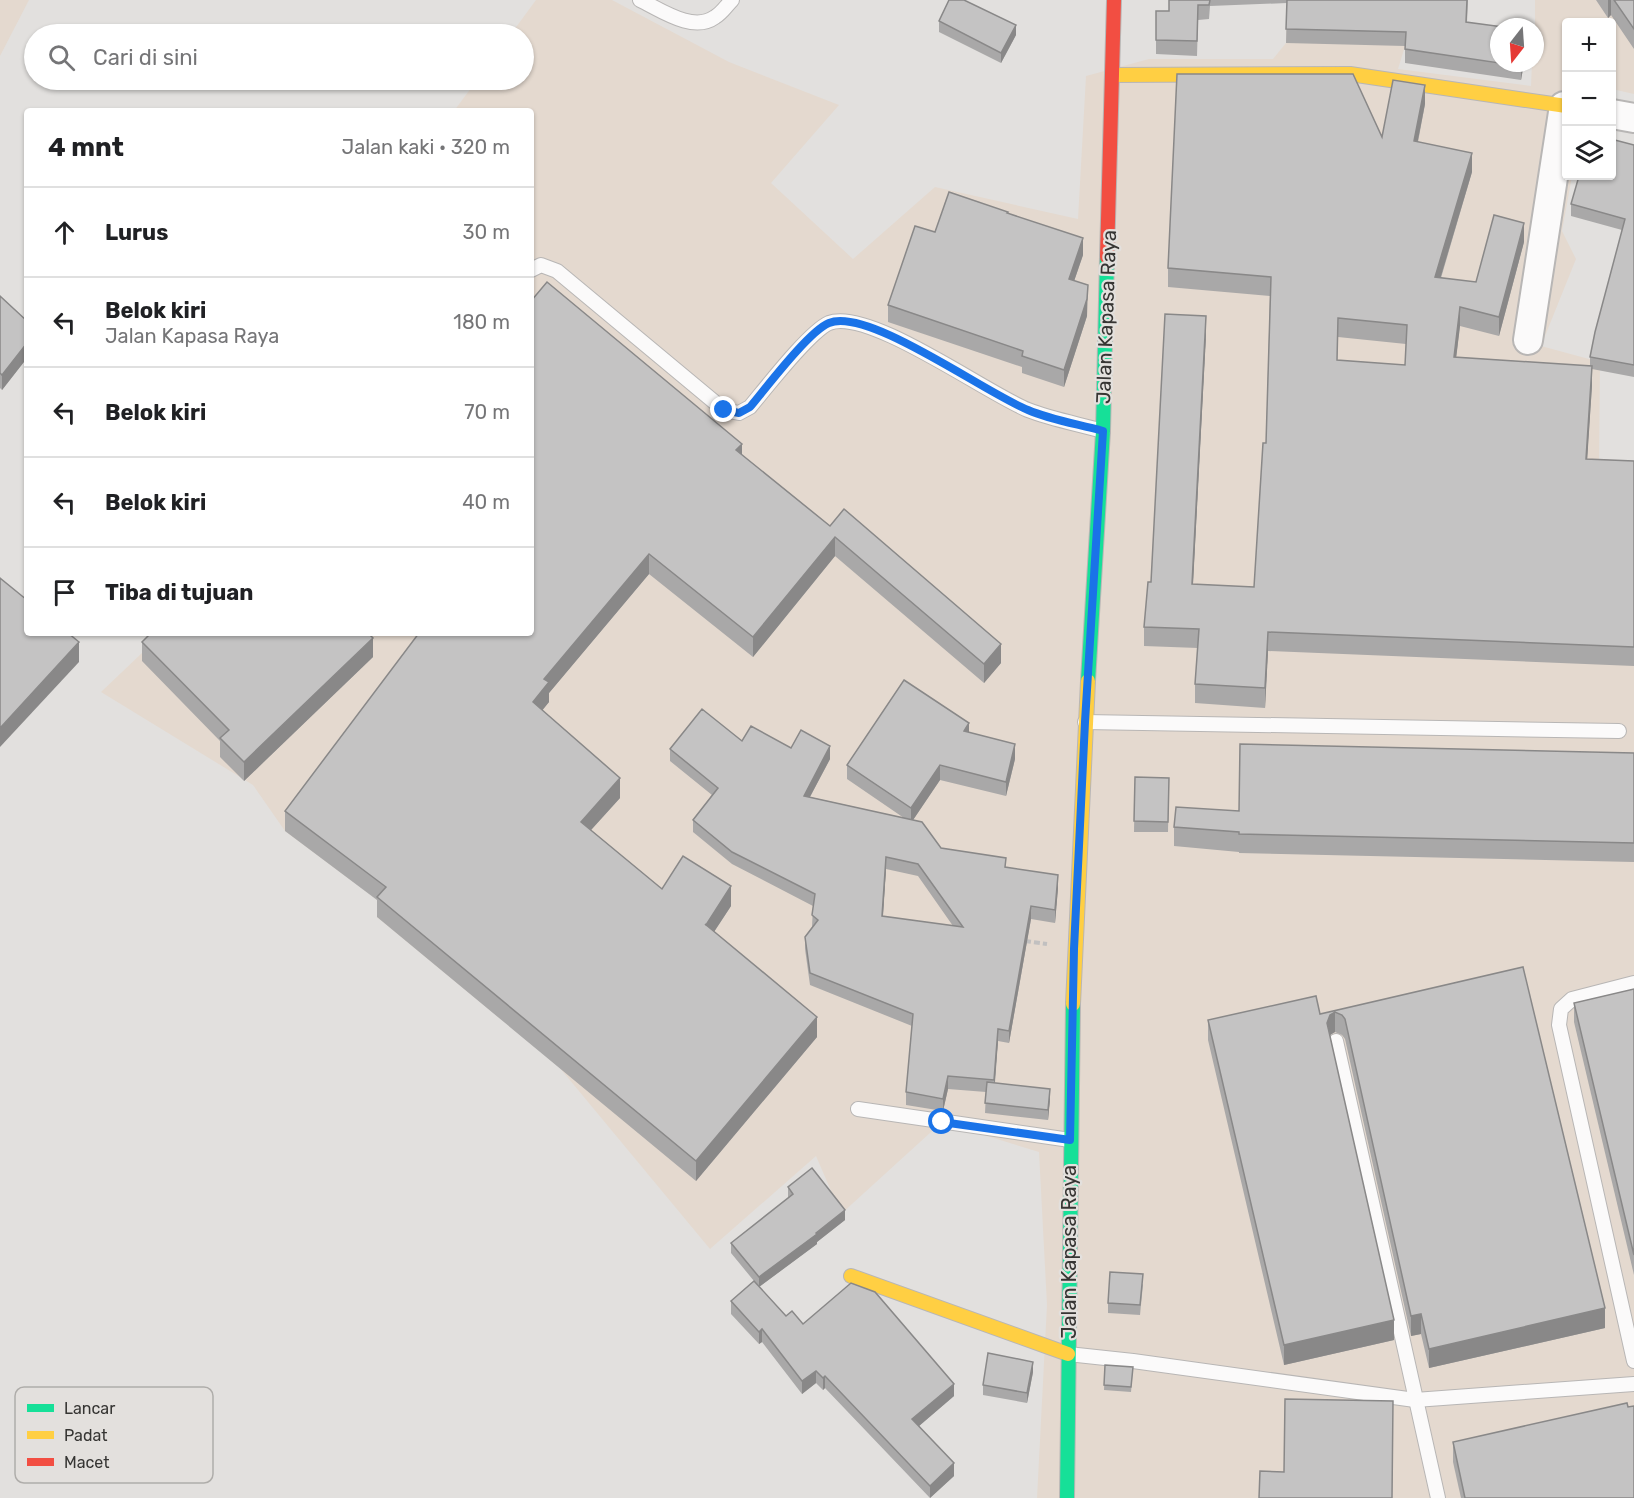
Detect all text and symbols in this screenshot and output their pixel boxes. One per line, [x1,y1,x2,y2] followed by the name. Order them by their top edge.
[1490,18,1544,72] north arrow
[1562,18,1616,180] map controls
[1562,18,1616,72] button: +
[24,24,534,90] search box
[45,41,78,74] icon: search
[93,44,198,71] text: Cari di sini
[1562,72,1616,126] button: −
[1562,126,1616,180] button: layers
[48,132,124,163] text: 4 mnt
[342,135,510,159] text: Jalan kaki · 320 m
[48,216,81,249] icon: ahead
[105,219,168,246] text: Lurus
[463,220,510,244] text: 30 m
[1091,230,1121,404] street label: Jalan Kapasa Raya
[105,297,206,324] text: Belok kiri
[48,306,81,339] icon: left
[453,310,510,334] text: 180 m
[105,324,279,348] text: Jalan Kapasa Raya
[48,396,81,429] icon: left
[710,396,736,422] route end
[105,399,206,426] text: Belok kiri
[464,400,510,424] text: 70 m
[48,486,81,519] icon: left
[105,489,206,516] text: Belok kiri
[462,490,510,514] text: 40 m
[48,576,81,609] icon: arrive
[105,579,253,606] text: Tiba di tujuan
[928,1108,954,1134] route start
[1057,1165,1081,1339] street label: Jalan Kapasa Raya
[15,1387,213,1483] legend
[64,1399,115,1418] text: Lancar
[64,1426,107,1445] text: Padat
[64,1453,110,1472] text: Macet

